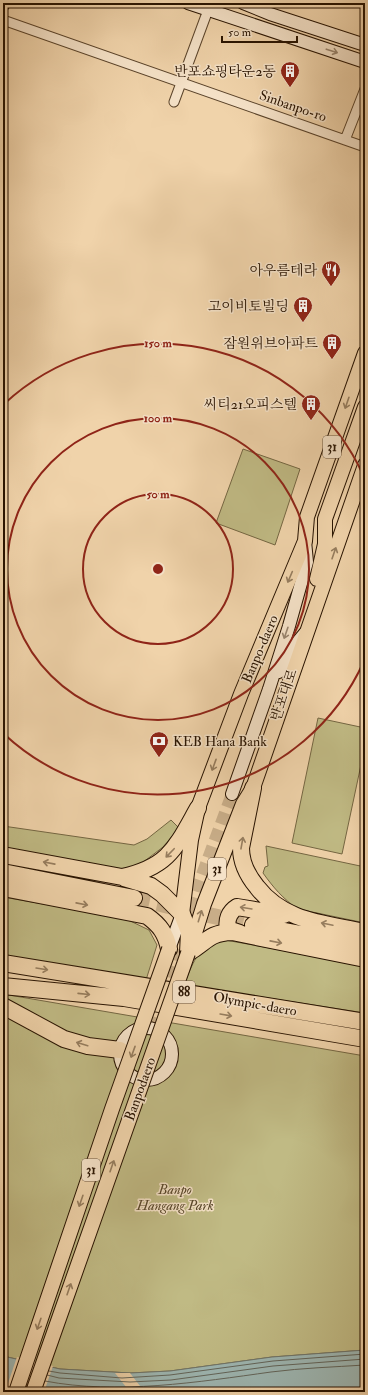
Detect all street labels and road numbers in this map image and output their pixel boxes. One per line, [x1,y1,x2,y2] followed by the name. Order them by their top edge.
[257,87,329,126] street label: Sinbanpo-ro
[323,436,341,458] road number: 31
[238,612,283,686] street label: Banpo-daero
[267,666,301,723] street label: 반포대로
[208,858,226,880] road number: 31
[173,981,195,1003] road number: 88
[212,988,298,1021] street label: Olympic-daero
[121,1055,160,1123] street label: Banpodaero
[82,1159,100,1181] road number: 31

